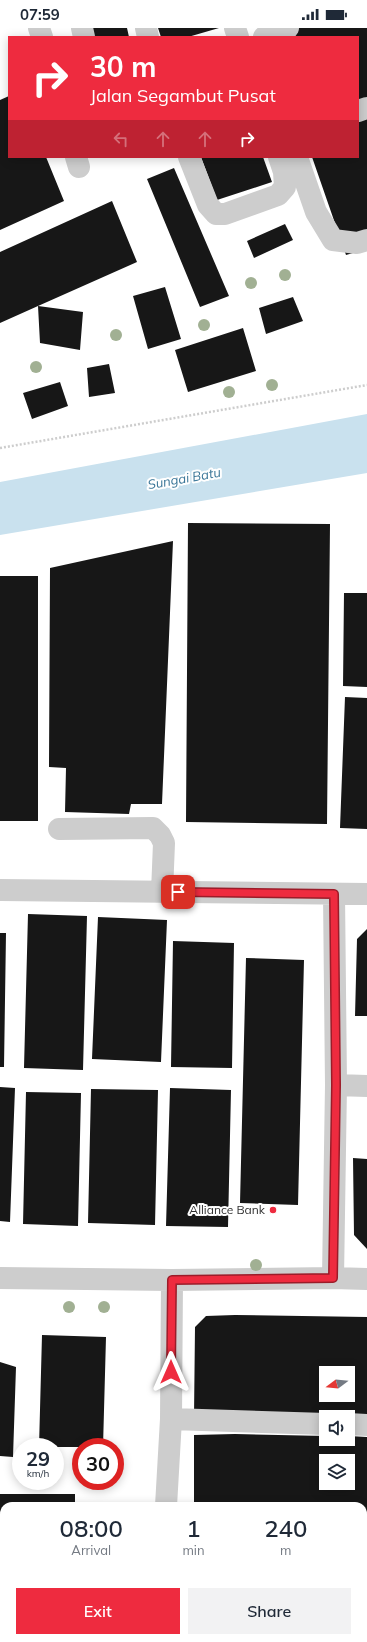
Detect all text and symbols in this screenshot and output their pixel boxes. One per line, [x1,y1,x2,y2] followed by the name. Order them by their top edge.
[20,5,60,24] text: 07:59
[90,49,156,84] text: 30 m
[24,52,76,104] icon: right
[90,84,276,107] text: Jalan Segambut Pusat
[110,128,132,150] icon: left
[152,128,174,150] icon: ahead
[194,128,216,150] icon: ahead
[236,128,258,150] icon: right
[146,464,222,492] water label: Sungai Batu
[161,875,195,909] pin
[167,881,189,903] icon: arrive
[189,1202,266,1217] place label: Alliance Bank
[268,1205,278,1215] marker: Alliance Bank
[150,1351,192,1393] position arrow
[319,1366,355,1402] north arrow
[319,1366,355,1490] map controls
[319,1410,355,1446] button: sound
[72,1438,124,1490] speed limit sign: 30
[26,1446,50,1471] text: 29
[319,1454,355,1490] button: layers
[27,1467,49,1480] text: km/h
[60,1513,123,1543] text: 08:00
[186,1513,201,1543] text: 1
[264,1513,307,1543] text: 240
[71,1542,111,1558] text: Arrival
[182,1542,205,1558] text: min
[280,1542,291,1558] text: m
[16,1588,180,1634] button: Exit
[188,1588,351,1634] button: Share

